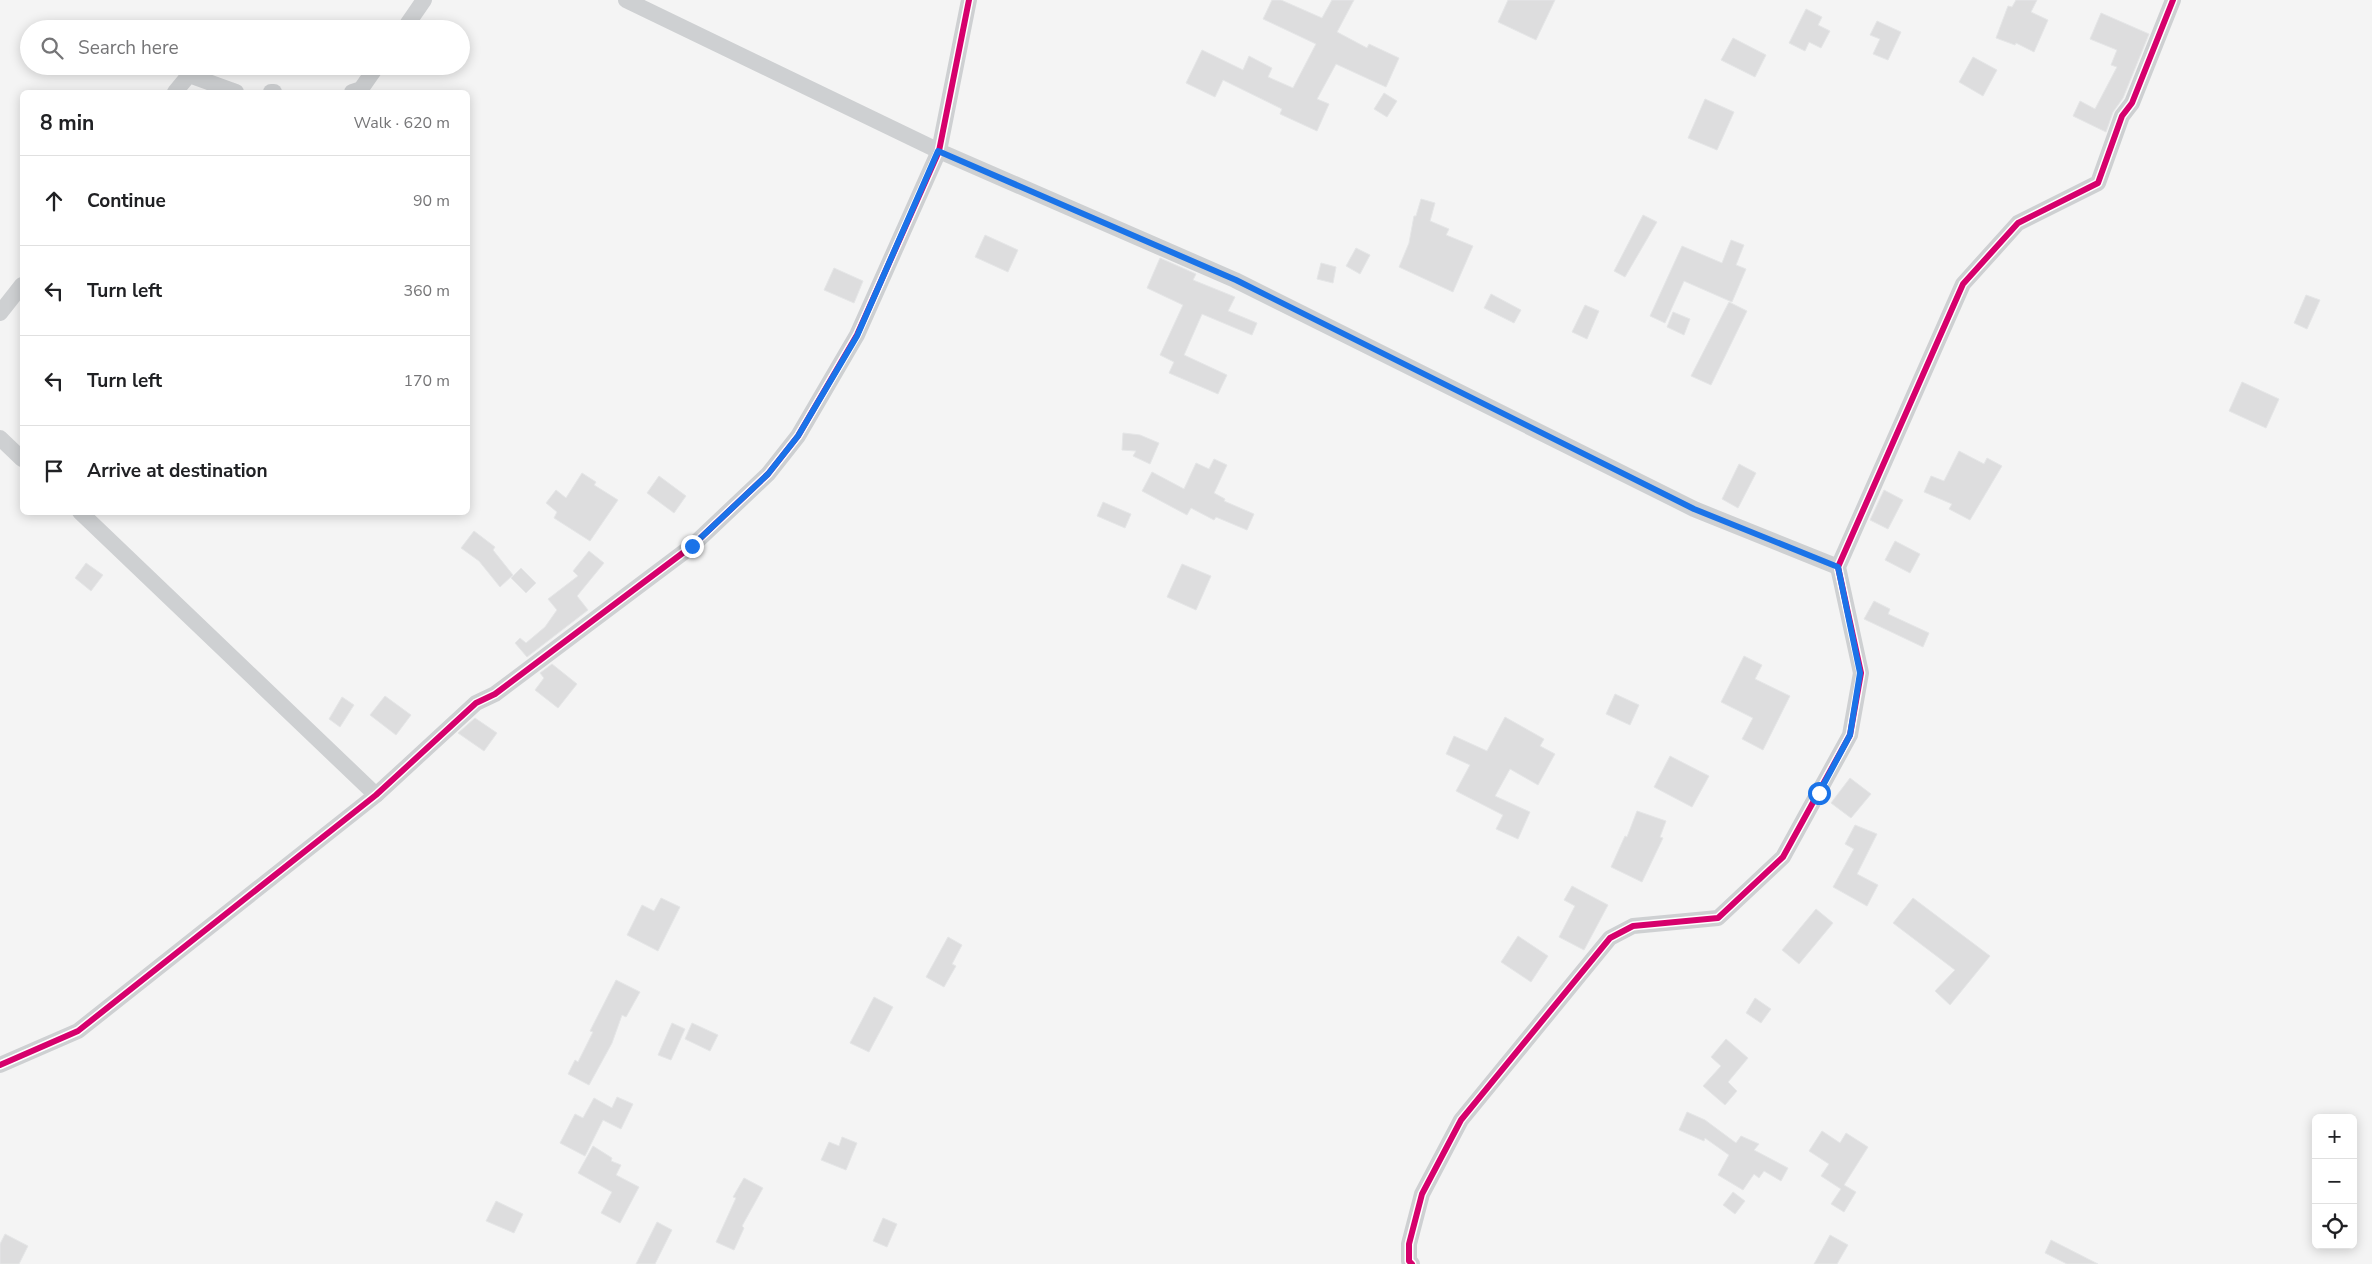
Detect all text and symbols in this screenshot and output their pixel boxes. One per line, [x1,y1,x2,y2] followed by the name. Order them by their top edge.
[20,20,470,75] search box
[38,34,66,62] icon: search
[78,35,179,61] text: Search here
[40,109,94,137] text: 8 min
[354,112,450,134] text: Walk · 620 m
[40,187,68,215] icon: ahead
[87,188,166,214] text: Continue
[413,190,450,212] text: 90 m
[40,277,68,305] icon: left
[87,278,162,304] text: Turn left
[403,280,450,302] text: 360 m
[40,367,68,395] icon: left
[87,368,162,394] text: Turn left
[403,370,450,392] text: 170 m
[40,457,68,485] icon: arrive
[87,458,268,484] text: Arrive at destination
[681,535,704,558] route end
[1808,782,1831,805] route start
[2312,1114,2357,1249] map controls
[2312,1114,2357,1159] button: +
[2312,1159,2357,1204] button: −
[2312,1204,2357,1249] button: locate

